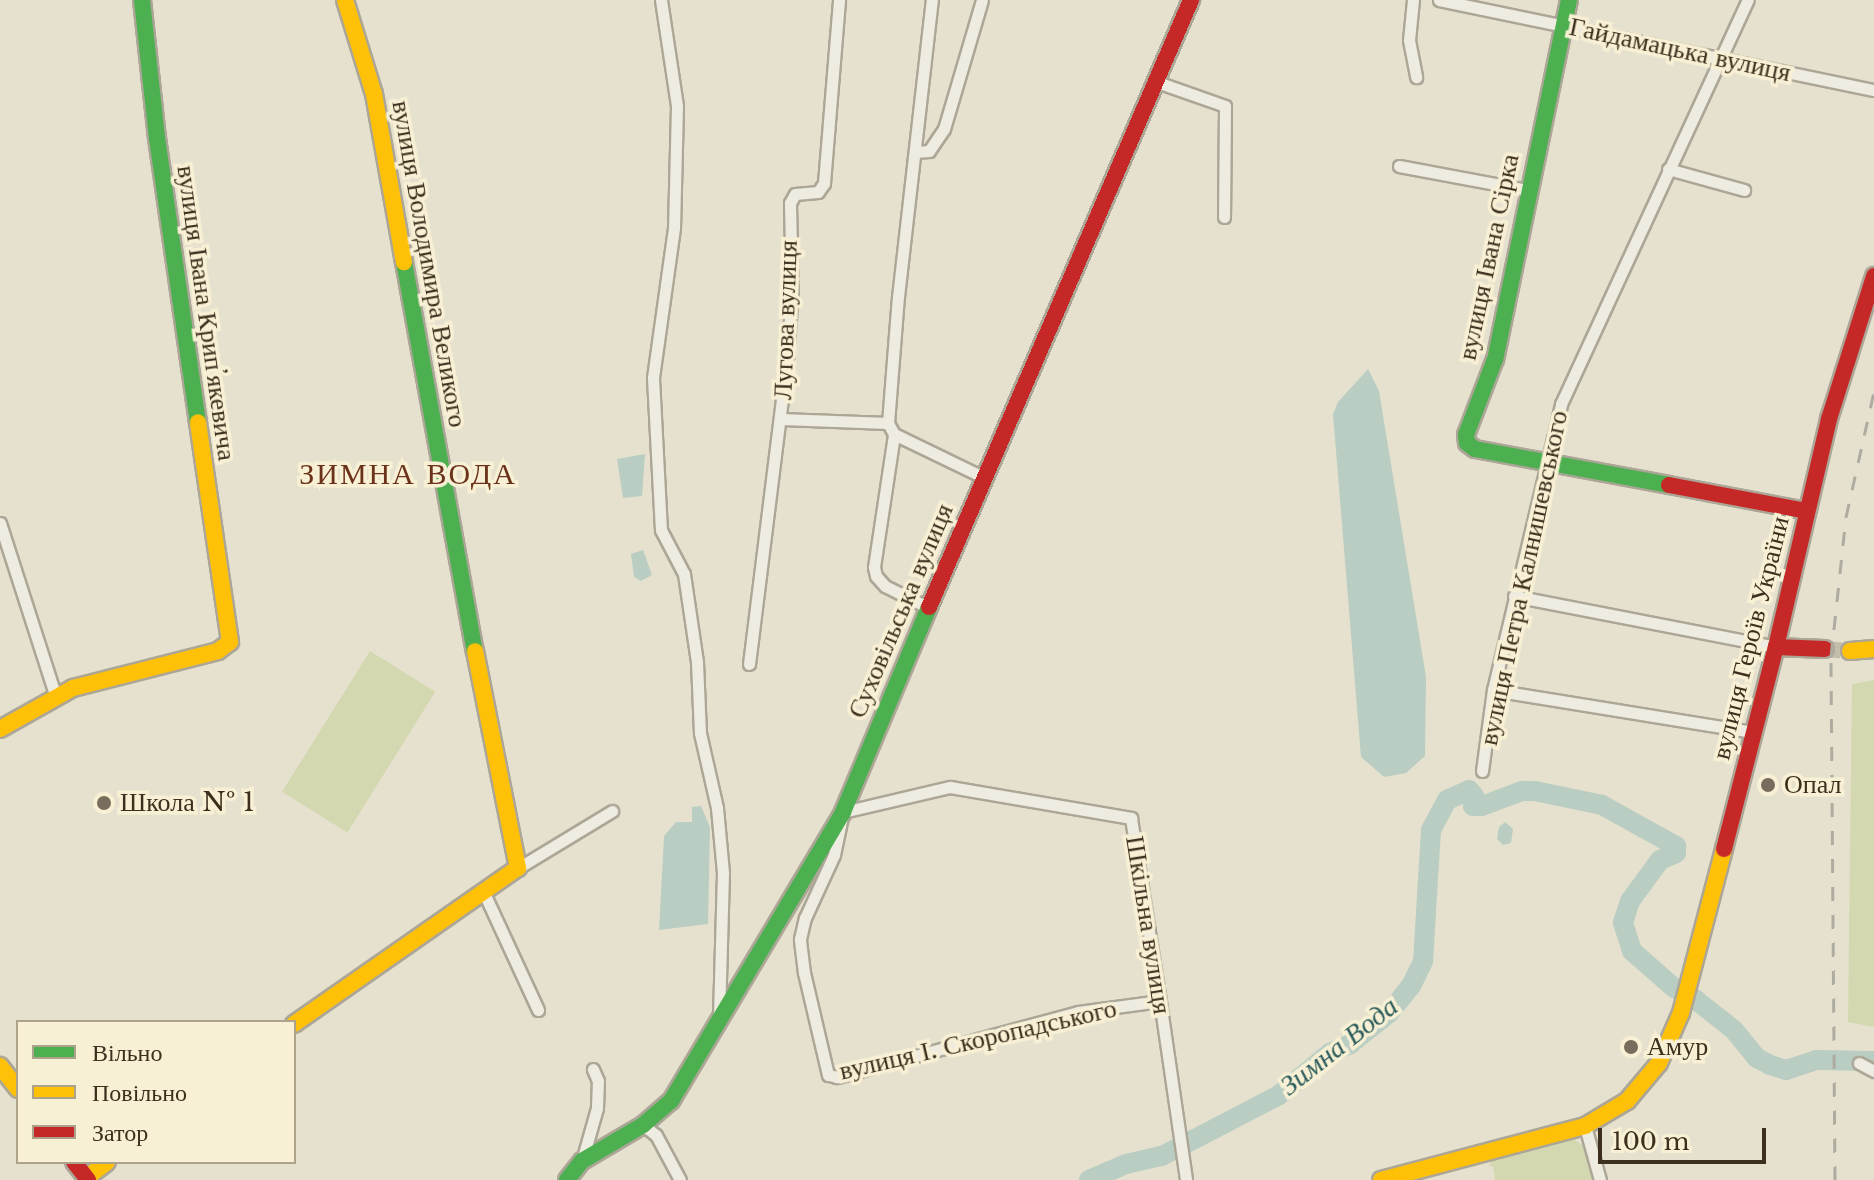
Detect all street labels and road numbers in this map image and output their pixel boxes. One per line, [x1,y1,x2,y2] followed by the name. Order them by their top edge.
[1566,11,1794,89] street label: Гайдамацька вулиця
[385,98,473,430] street label: вулиця Володимира Великого
[1452,151,1526,363] street label: вулиця Івана Сірка
[170,163,242,463] street label: вулиця Івана Крипʼякевича
[768,240,804,400] street label: Лугова вулиця
[1473,408,1575,748] street label: вулиця Петра Калнишевського
[842,499,960,723] street label: Суховільська вулиця
[1706,513,1796,763] street label: вулиця Героїв України
[1119,834,1177,1016] street label: Шкільна вулиця
[836,993,1120,1087] street label: вулиця І. Скоропадського

